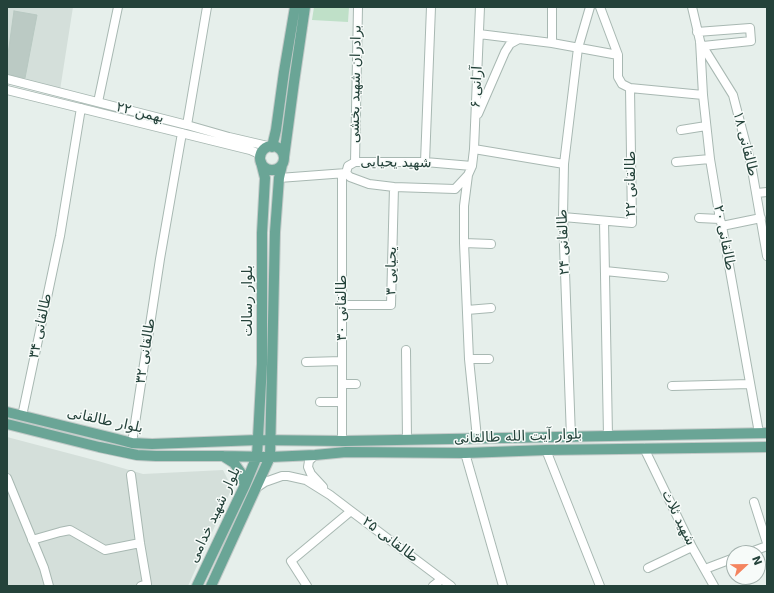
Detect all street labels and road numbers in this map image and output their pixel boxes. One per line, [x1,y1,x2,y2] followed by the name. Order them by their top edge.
[347,25,365,143] street label: برادران شهید بخشی
[468,66,486,108] street label: آرانی ۶
[114,99,166,127] street label: ۲۲ بهمن
[729,110,761,178] street label: طالقانی ۱۸
[623,151,639,217] street label: طالقانی ۲۲
[360,154,432,172] street label: شهید یحیایی
[709,204,739,272] street label: طالقانی ۲۰
[554,209,574,275] street label: طالقانی ۲۴
[383,246,401,296] street label: یحیایی ۳
[240,265,256,337] street label: بلوار رسالت
[334,275,350,341] street label: طالقانی ۳۰
[26,292,56,360] street label: طالقانی ۳۴
[133,317,159,385] street label: طالقانی ۳۲
[65,405,145,437] street label: بلوار طالقانی
[454,426,582,448] street label: بلوار آیت الله طالقانی
[185,464,245,566] street label: بلوار شهید خدامی
[657,488,699,548] street label: شهید ثلاث
[359,513,421,567] street label: طالقانی ۲۵

